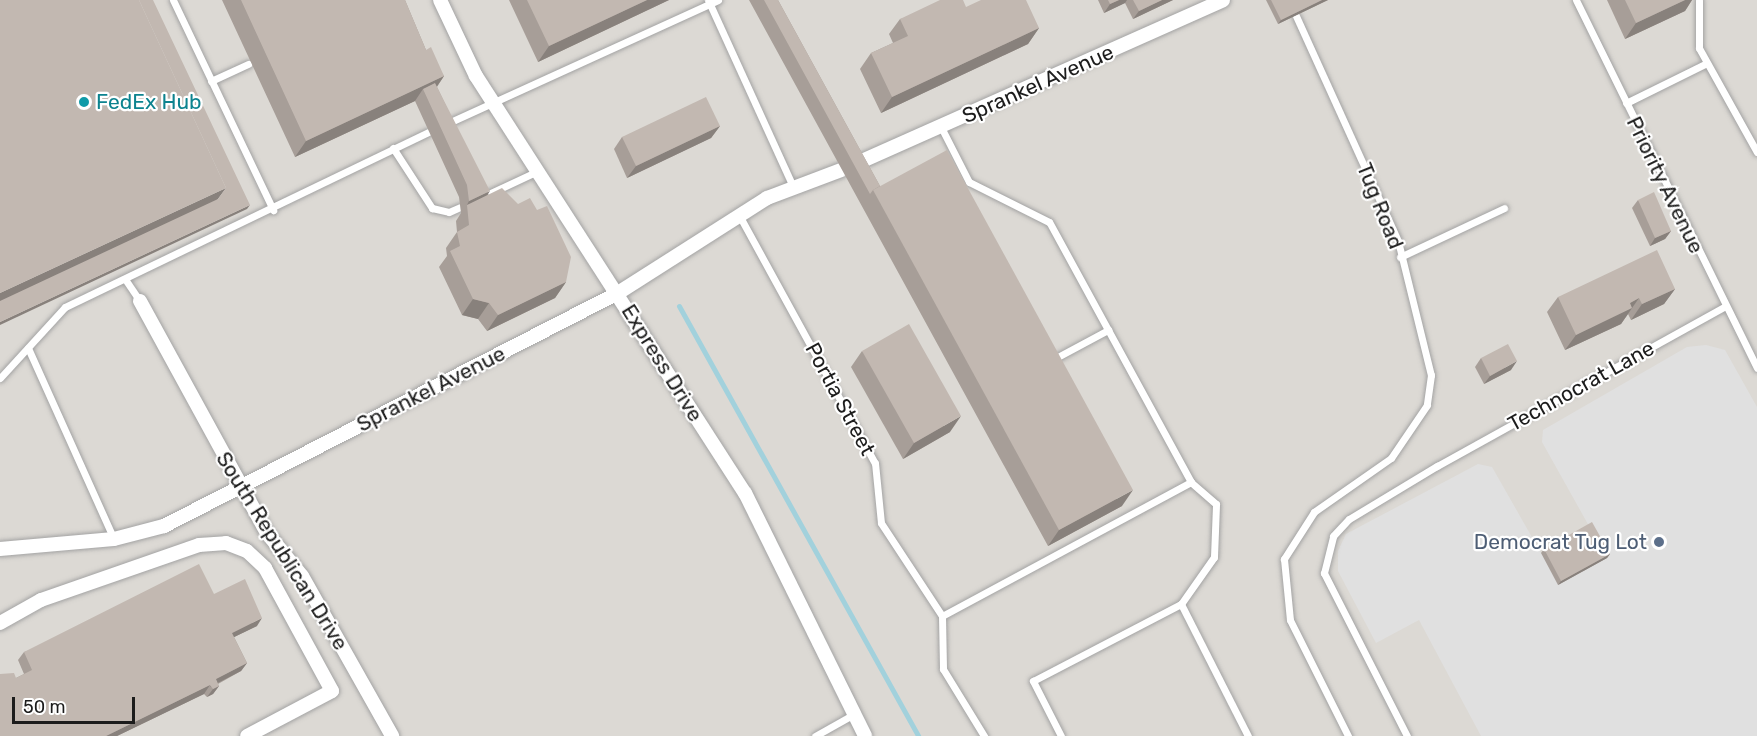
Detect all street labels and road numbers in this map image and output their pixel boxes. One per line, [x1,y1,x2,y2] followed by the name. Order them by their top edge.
[958,39,1118,129] street label: Sprankel Avenue
[1621,112,1709,258] street label: Priority Avenue
[1351,159,1409,253] street label: Tug Road
[616,300,708,426] street label: Express Drive
[1504,335,1658,437] street label: Technocrat Lane
[800,338,880,460] street label: Portia Street
[352,341,510,437] street label: Sprankel Avenue
[211,447,353,655] street label: South Republican Drive

